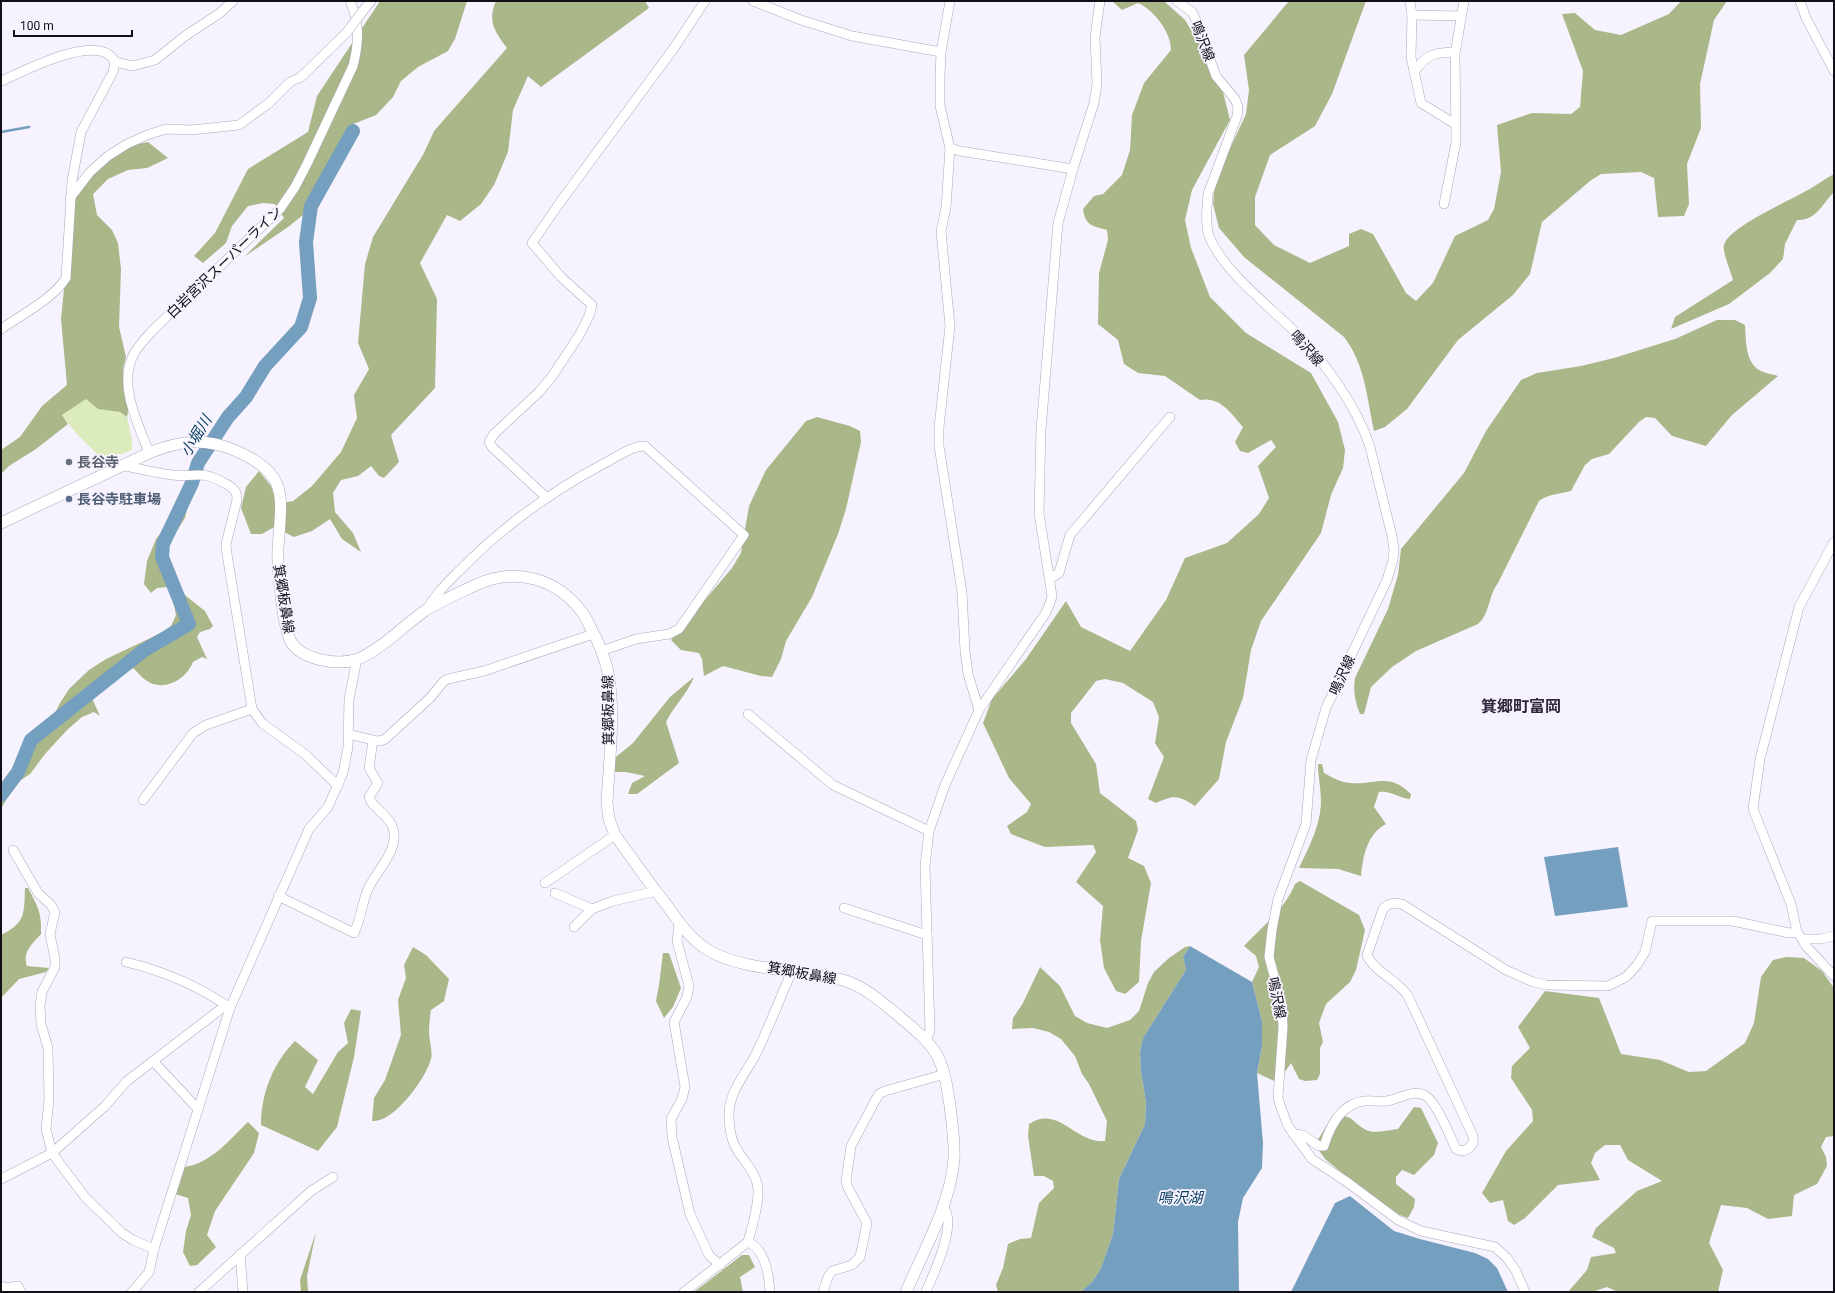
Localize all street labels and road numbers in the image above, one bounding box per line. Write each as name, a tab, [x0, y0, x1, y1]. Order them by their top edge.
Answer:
street label: 鳴沢線	[1188, 19, 1218, 63]
street label: 白岩宮沢スーパーライン	[163, 203, 285, 321]
street label: 鳴沢線	[1287, 327, 1327, 369]
street label: 箕郷板鼻線	[271, 563, 297, 635]
street label: 鳴沢線	[1326, 653, 1358, 697]
street label: 箕郷板鼻線	[599, 675, 617, 745]
street label: 箕郷板鼻線	[766, 959, 838, 987]
street label: 鳴沢線	[1265, 976, 1289, 1020]

